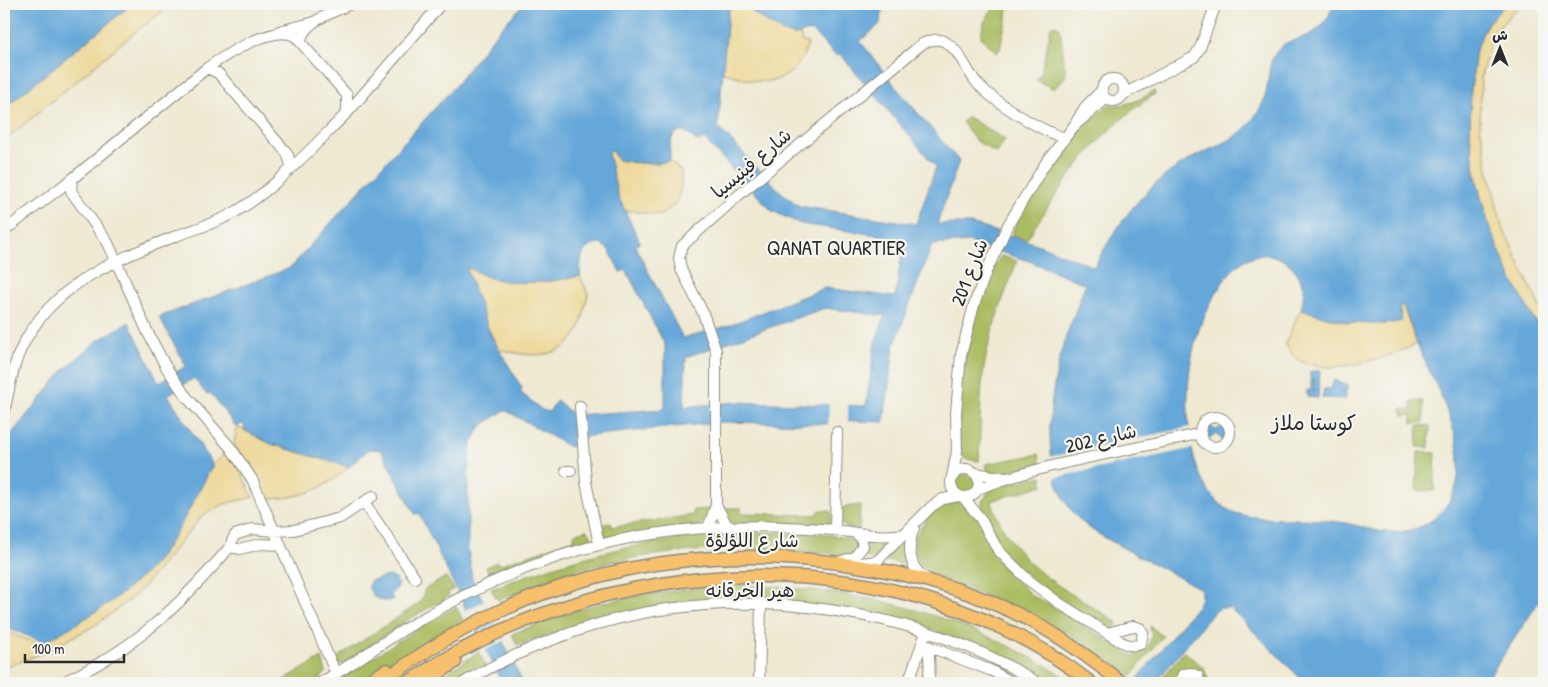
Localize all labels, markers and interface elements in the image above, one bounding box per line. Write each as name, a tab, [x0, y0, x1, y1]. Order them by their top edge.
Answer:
north arrow	[1476, 22, 1526, 72]
text: ش	[1492, 25, 1508, 44]
street label: شارع فينيسيا	[705, 122, 797, 205]
district label: QANAT QUARTIER	[767, 233, 905, 262]
street label: شارع 201	[944, 235, 995, 310]
district label: كوستا ملاز	[1270, 408, 1356, 437]
street label: شارع 202	[1063, 417, 1139, 460]
street label: شارع اللؤلؤة	[705, 527, 799, 554]
street label: هير الخرقانه	[706, 577, 794, 603]
scale bar	[25, 632, 124, 664]
text: 100 m	[32, 638, 65, 659]

